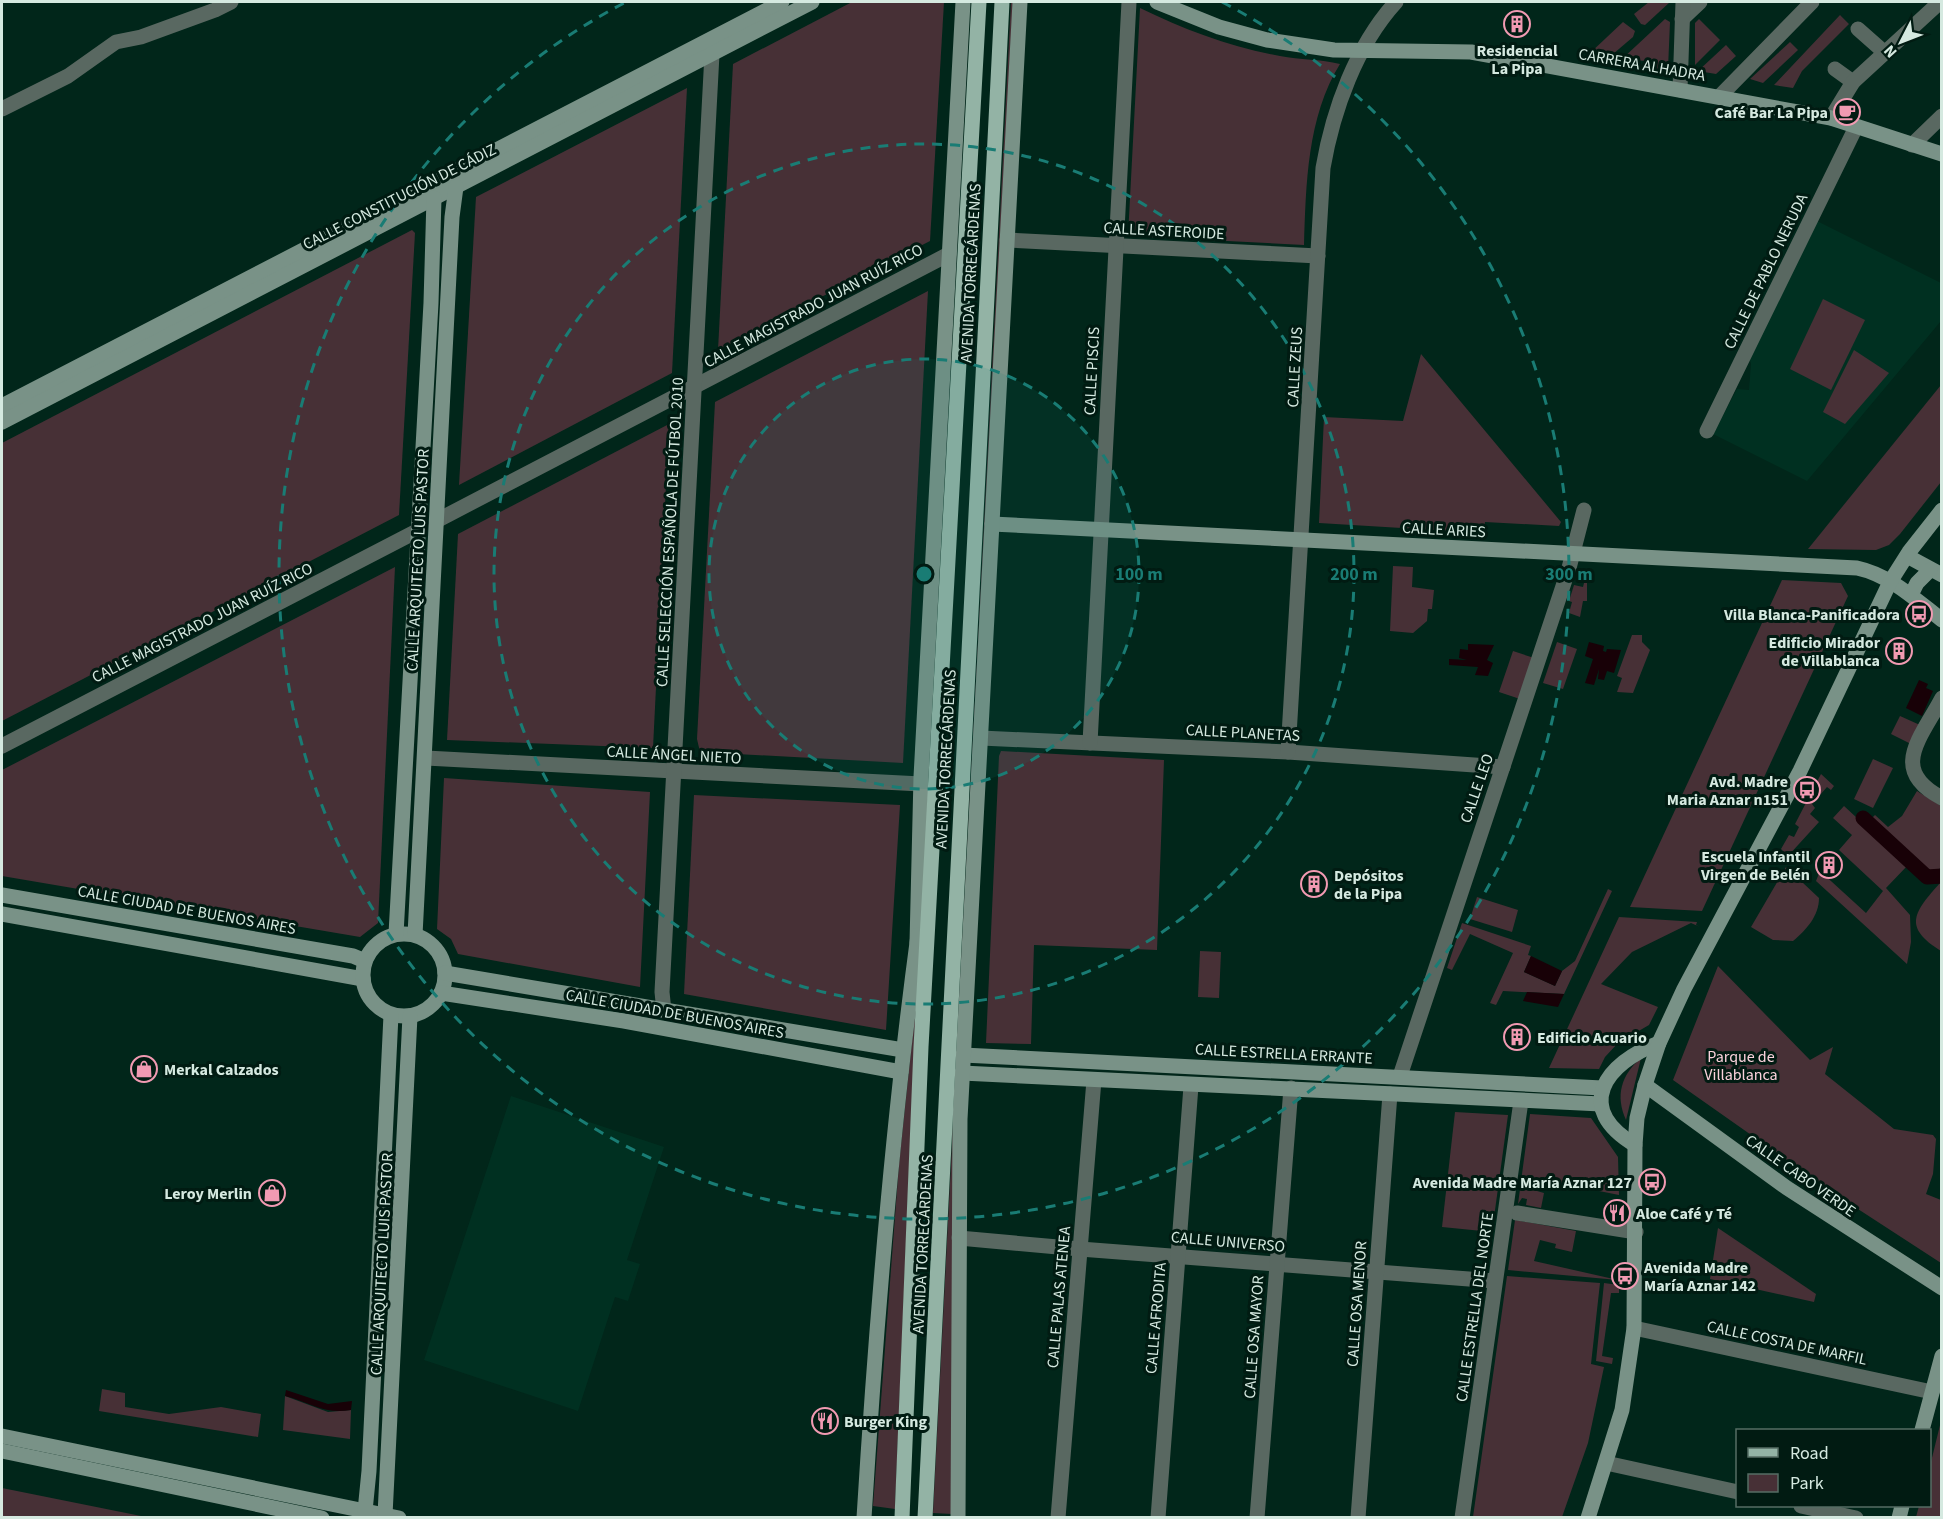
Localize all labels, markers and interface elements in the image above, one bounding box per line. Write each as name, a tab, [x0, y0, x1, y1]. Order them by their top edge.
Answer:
building icon: Residencial La Pipa	[1502, 9, 1532, 39]
north arrow	[1871, 12, 1931, 72]
place label: Residencial La Pipa	[1477, 40, 1558, 80]
text: N	[1879, 40, 1902, 63]
street label: CARRERA ALHADRA	[1577, 43, 1707, 87]
cafe icon: Café Bar La Pipa	[1832, 97, 1862, 127]
place label: Café Bar La Pipa	[1714, 102, 1828, 124]
street label: CALLE CONSTITUCIÓN DE CÁDIZ	[299, 138, 500, 255]
street label: AVENIDA TORRECÁRDENAS	[955, 183, 987, 363]
street label: CALLE DE PABLO NERUDA	[1719, 190, 1813, 353]
street label: CALLE ASTEROIDE	[1103, 217, 1225, 245]
street label: CALLE MAGISTRADO JUAN RUÍZ RICO	[700, 239, 927, 373]
street label: CALLE PISCIS	[1079, 326, 1105, 416]
street label: CALLE ZEUS	[1282, 326, 1308, 408]
street label: CALLE SELECCIÓN ESPAÑOLA DE FÚTBOL 2010	[651, 377, 689, 687]
street label: CALLE ARQUITECTO LUIS PASTOR	[401, 448, 435, 672]
street label: CALLE ARIES	[1401, 517, 1486, 543]
street label: CALLE MAGISTRADO JUAN RUÍZ RICO	[88, 557, 317, 688]
text: 100 m	[1115, 562, 1163, 587]
text: 200 m	[1330, 562, 1378, 587]
text: 300 m	[1545, 562, 1593, 587]
centre of rings	[914, 564, 934, 584]
bus stop icon: Villa Blanca-Panificadora	[1904, 599, 1934, 629]
place label: Villa Blanca-Panificadora	[1723, 604, 1900, 626]
place label: Edificio Mirador de Villablanca	[1769, 632, 1881, 672]
building icon: Edificio Mirador de Villablanca	[1884, 636, 1914, 666]
street label: AVENIDA TORRECÁRDENAS	[930, 669, 962, 849]
street label: CALLE PLANETAS	[1185, 719, 1301, 747]
street label: CALLE ÁNGEL NIETO	[606, 740, 742, 770]
street label: CALLE LEO	[1455, 751, 1499, 826]
place label: Avd. Madre Maria Aznar n151	[1667, 771, 1788, 811]
bus stop icon: Avd. Madre Maria Aznar n151	[1792, 775, 1822, 805]
place label: Escuela Infantil Virgen de Belén	[1700, 846, 1810, 886]
building icon: Escuela Infantil Virgen de Belén	[1814, 850, 1844, 880]
place label: Depósitos de la Pipa	[1334, 865, 1404, 905]
building icon: Depósitos de la Pipa	[1299, 869, 1329, 899]
street label: CALLE CIUDAD DE BUENOS AIRES	[76, 880, 298, 940]
street label: CALLE CIUDAD DE BUENOS AIRES	[564, 984, 786, 1044]
building icon: Edificio Acuario	[1502, 1022, 1532, 1052]
place label: Edificio Acuario	[1537, 1027, 1647, 1049]
street label: CALLE ESTRELLA ERRANTE	[1195, 1038, 1373, 1070]
park label: Parque de Villablanca	[1704, 1046, 1778, 1086]
shop icon: Merkal Calzados	[129, 1054, 159, 1084]
place label: Merkal Calzados	[164, 1059, 279, 1081]
street label: CALLE CABO VERDE	[1741, 1129, 1860, 1222]
street label: CALLE ARQUITECTO LUIS PASTOR	[365, 1152, 399, 1376]
street label: AVENIDA TORRECÁRDENAS	[907, 1154, 939, 1334]
bus stop icon: Avenida Madre María Aznar 127	[1637, 1167, 1667, 1197]
place label: Avenida Madre María Aznar 127	[1412, 1172, 1632, 1194]
shop icon: Leroy Merlin	[257, 1178, 287, 1208]
place label: Leroy Merlin	[164, 1183, 252, 1205]
restaurant icon: Aloe Café y Té	[1602, 1198, 1632, 1228]
place label: Aloe Café y Té	[1635, 1203, 1732, 1225]
street label: CALLE ESTRELLA DEL NORTE	[1451, 1211, 1499, 1403]
street label: CALLE PALAS ATENEA	[1042, 1225, 1076, 1369]
street label: CALLE UNIVERSO	[1170, 1226, 1286, 1258]
street label: CALLE OSA MENOR	[1342, 1240, 1372, 1368]
place label: Avenida Madre María Aznar 142	[1643, 1257, 1756, 1297]
street label: CALLE AFRODITA	[1140, 1261, 1172, 1375]
bus stop icon: Avenida Madre María Aznar 142	[1610, 1261, 1640, 1291]
street label: CALLE OSA MAYOR	[1239, 1275, 1269, 1399]
street label: CALLE COSTA DE MARFIL	[1705, 1315, 1869, 1371]
restaurant icon: Burger King	[810, 1406, 840, 1436]
place label: Burger King	[844, 1411, 927, 1433]
legend	[1736, 1429, 1931, 1507]
text: Road	[1790, 1441, 1829, 1466]
text: Park	[1790, 1471, 1824, 1496]

